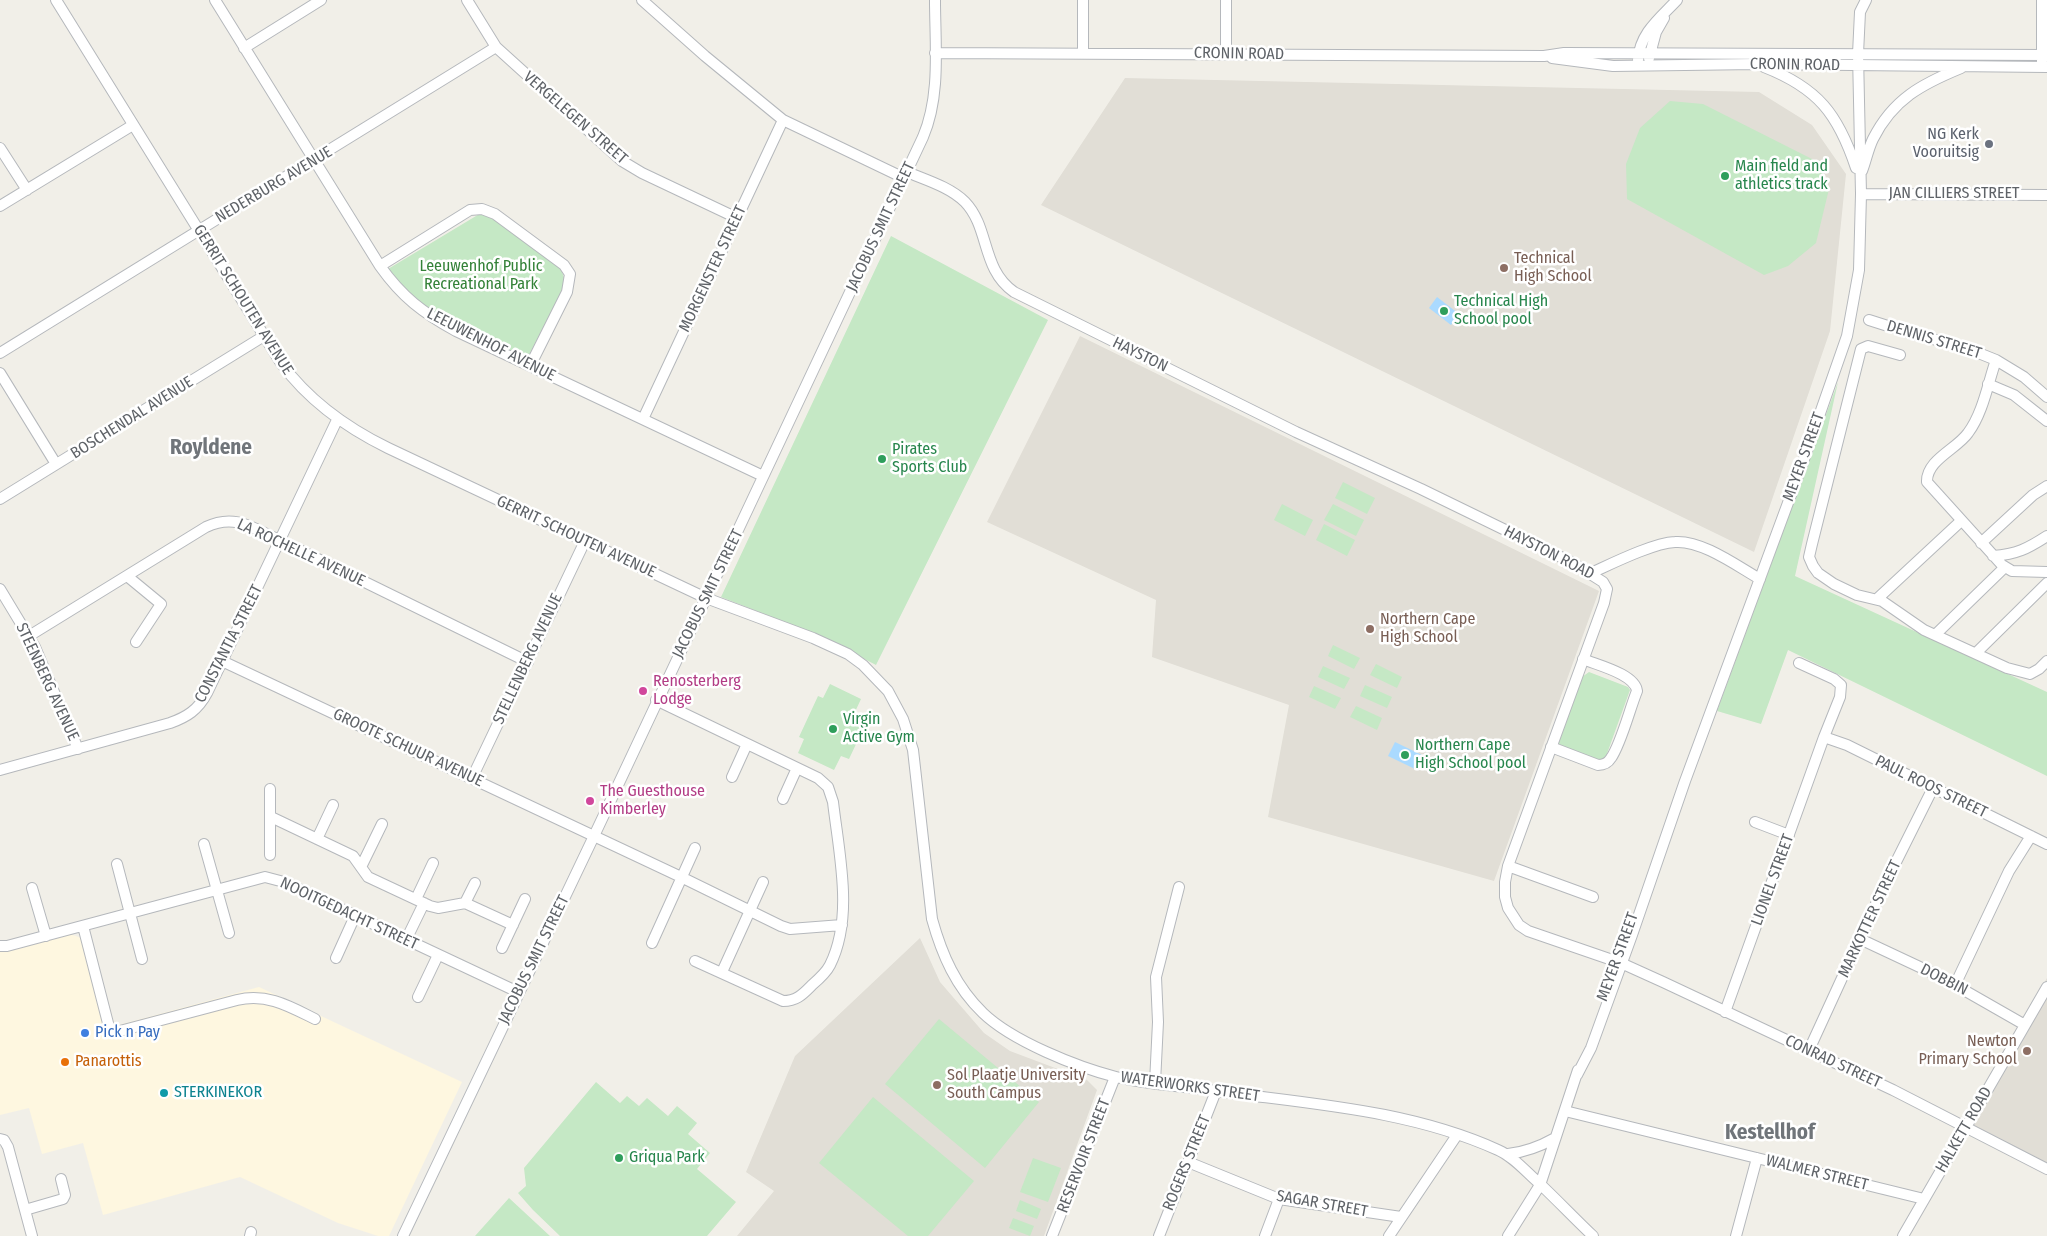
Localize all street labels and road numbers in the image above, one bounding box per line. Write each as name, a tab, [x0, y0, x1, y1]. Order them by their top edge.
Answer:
street label: CRONIN ROAD	[1194, 44, 1284, 64]
street label: CRONIN ROAD	[1750, 55, 1840, 75]
street label: VERGELEGEN STREET	[519, 68, 631, 168]
street label: NEDERBURG AVENUE	[212, 143, 336, 227]
street label: JACOBUS SMIT STREET	[843, 159, 919, 295]
street label: JAN CILLIERS STREET	[1889, 184, 2019, 204]
street label: MORGENSTER STREET	[675, 203, 751, 335]
street label: GERRIT SCHOUTEN AVENUE	[189, 221, 297, 379]
street label: LEEUWENHOF AVENUE	[424, 304, 558, 386]
street label: DENNIS STREET	[1884, 316, 1984, 364]
street label: HAYSTON	[1109, 333, 1171, 377]
street label: BOSCHENDAL AVENUE	[67, 373, 197, 463]
street label: MEYER STREET	[1779, 410, 1829, 504]
street label: GERRIT SCHOUTEN AVENUE	[493, 492, 659, 582]
street label: LA ROCHELLE AVENUE	[234, 515, 368, 591]
street label: HAYSTON ROAD	[1500, 522, 1598, 584]
street label: JACOBUS SMIT STREET	[668, 526, 748, 662]
street label: CONSTANTIA STREET	[191, 582, 267, 706]
street label: STELLENBERG AVENUE	[489, 591, 567, 727]
street label: STEENBERG AVENUE	[11, 620, 83, 744]
street label: GROOTE SCHUUR AVENUE	[330, 705, 486, 791]
street label: PAUL ROOS STREET	[1872, 752, 1990, 822]
street label: LIONEL STREET	[1748, 832, 1798, 928]
street label: MARKOTTER STREET	[1834, 857, 1906, 981]
street label: NOOITGEDACHT STREET	[277, 874, 421, 954]
street label: JACOBUS SMIT STREET	[494, 892, 574, 1028]
street label: MEYER STREET	[1593, 910, 1643, 1004]
street label: DOBBIN	[1917, 960, 1971, 1000]
street label: CONRAD STREET	[1782, 1031, 1884, 1093]
street label: WATERWORKS STREET	[1119, 1068, 1261, 1106]
street label: HALKETT ROAD	[1932, 1084, 1996, 1176]
street label: RESERVOIR STREET	[1053, 1096, 1115, 1216]
street label: ROGERS STREET	[1159, 1112, 1215, 1214]
street label: WALMER STREET	[1764, 1151, 1870, 1195]
street label: SAGAR STREET	[1275, 1187, 1369, 1221]

